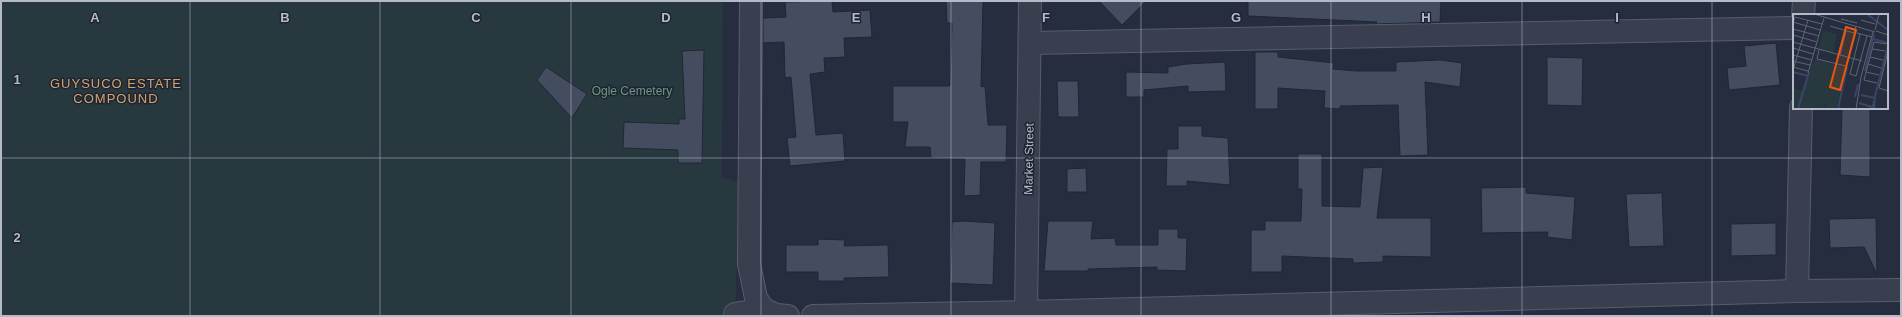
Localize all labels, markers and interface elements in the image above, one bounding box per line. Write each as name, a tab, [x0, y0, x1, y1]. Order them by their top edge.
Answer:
text: A	[90, 10, 100, 25]
text: B	[280, 10, 290, 25]
text: C	[471, 10, 481, 25]
text: D	[661, 10, 671, 25]
text: E	[852, 10, 861, 25]
text: F	[1042, 10, 1050, 25]
text: G	[1231, 10, 1241, 25]
text: H	[1421, 10, 1431, 25]
text: I	[1615, 10, 1619, 25]
inset map	[1793, 14, 1888, 109]
text: 1	[13, 72, 21, 87]
district label: GUYSUCO ESTATE COMPOUND	[50, 76, 182, 106]
park label: Ogle Cemetery	[592, 84, 672, 98]
street label: Market Street	[1021, 122, 1037, 195]
text: 2	[13, 230, 21, 245]

